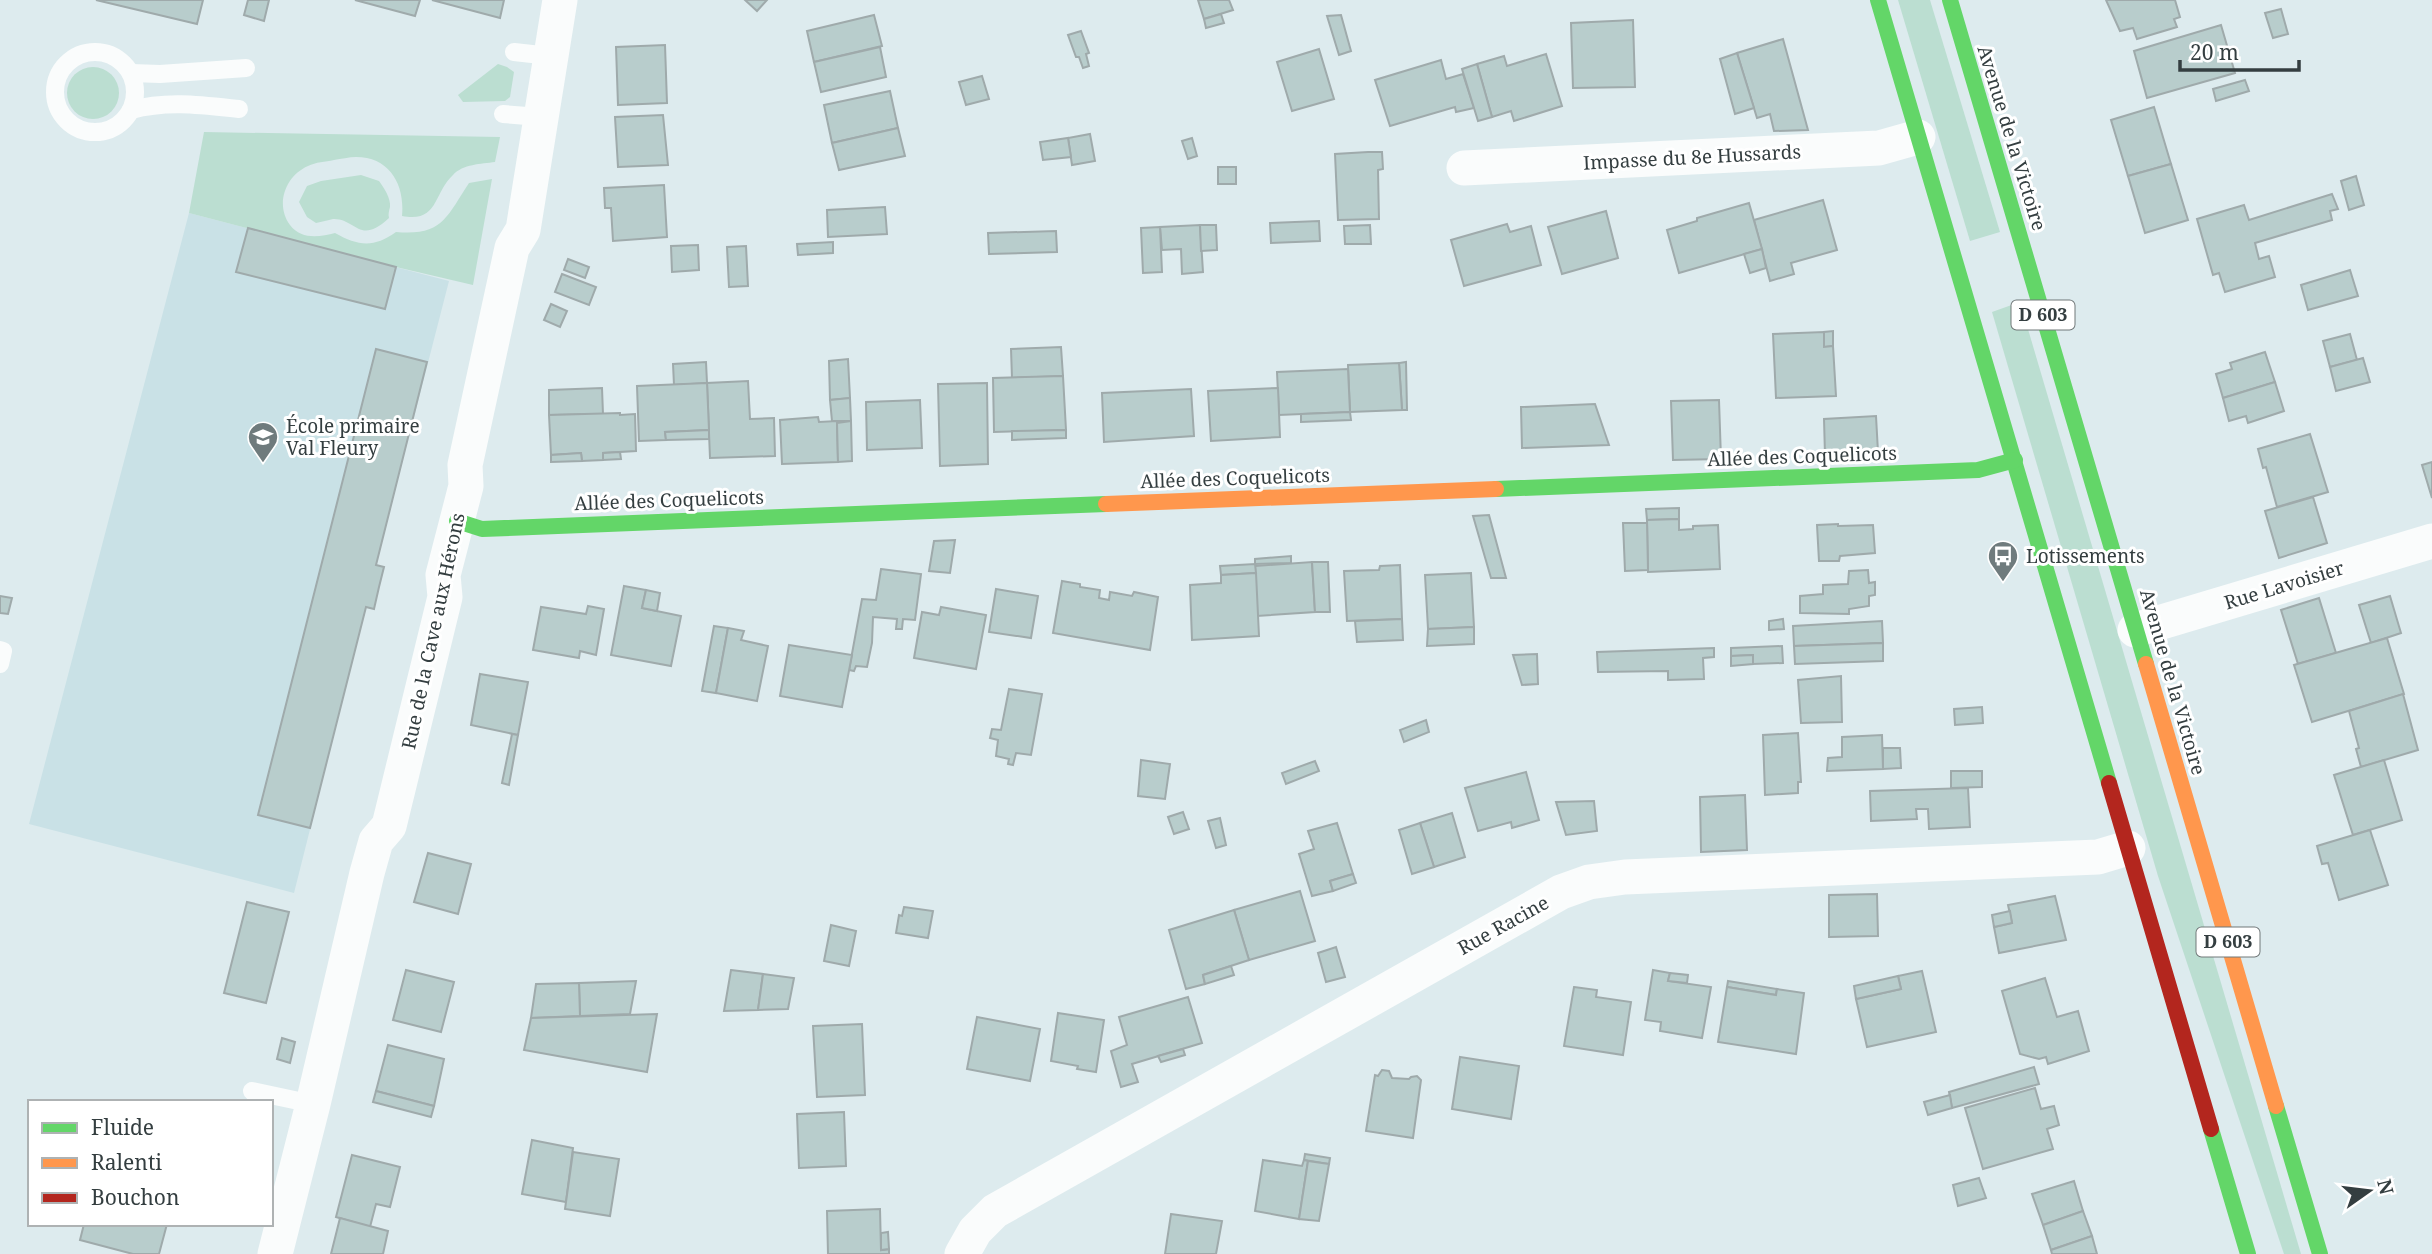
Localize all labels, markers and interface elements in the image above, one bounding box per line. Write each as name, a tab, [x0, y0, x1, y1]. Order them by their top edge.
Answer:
scale bar	[2180, 28, 2299, 72]
text: 20 m	[2190, 38, 2239, 66]
street label: Avenue de la Victoire	[1971, 42, 2053, 234]
street label: Impasse du 8e Hussards	[1582, 138, 1802, 176]
road number: D 603	[2011, 300, 2074, 330]
place label: École primaire Val Fleury	[286, 413, 420, 461]
school or university icon: École primaire Val Fleury	[246, 420, 280, 464]
street label: Allée des Coquelicots	[1707, 440, 1897, 472]
street label: Allée des Coquelicots	[1140, 462, 1330, 494]
street label: Allée des Coquelicots	[574, 484, 764, 516]
street label: Rue de la Cave aux Hérons	[395, 510, 471, 752]
bus stop icon: Lotissements	[1986, 539, 2020, 583]
place label: Lotissements	[2026, 543, 2145, 569]
street label: Rue Lavoisier	[2221, 554, 2347, 616]
street label: Avenue de la Victoire	[2134, 586, 2212, 778]
street label: Rue Racine	[1453, 889, 1553, 961]
road number: D 603	[2196, 928, 2260, 957]
legend	[28, 1100, 273, 1226]
text: Fluide	[91, 1113, 154, 1141]
text: Ralenti	[91, 1148, 162, 1176]
north arrow	[2334, 1156, 2404, 1226]
text: N	[2371, 1176, 2400, 1197]
text: Bouchon	[91, 1183, 180, 1211]

